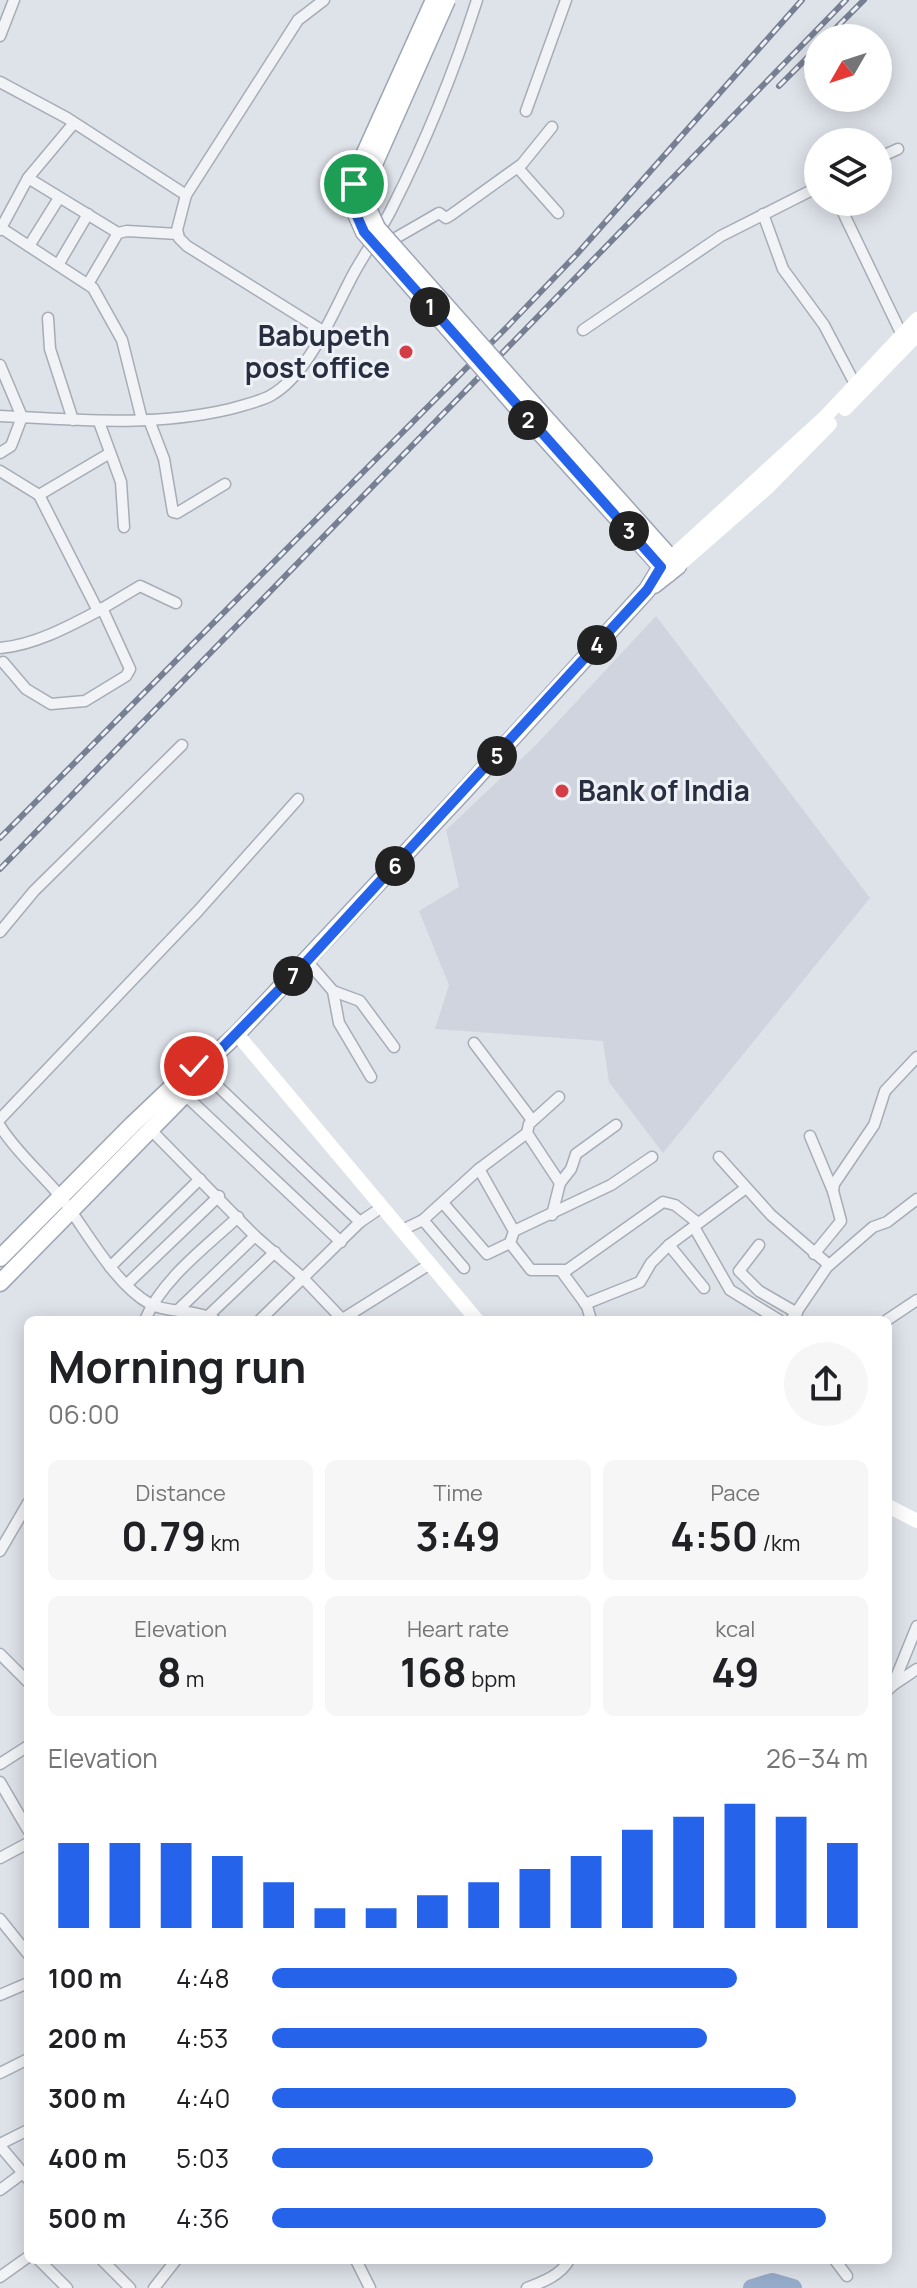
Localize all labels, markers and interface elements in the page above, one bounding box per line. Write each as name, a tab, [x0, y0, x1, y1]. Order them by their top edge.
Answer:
north arrow	[804, 24, 892, 112]
map controls	[804, 24, 892, 216]
button: layers	[804, 128, 892, 216]
pin	[320, 150, 388, 218]
icon: arrive	[332, 162, 376, 206]
pin: 1	[410, 287, 450, 327]
text: 1	[425, 292, 435, 322]
place label: Babupeth post office	[245, 316, 390, 386]
marker: Babupeth post office	[397, 343, 415, 361]
pin: 2	[508, 400, 548, 440]
text: 2	[521, 405, 535, 435]
pin: 3	[609, 511, 649, 551]
text: 3	[623, 516, 635, 546]
pin: 4	[577, 625, 617, 665]
text: 4	[590, 630, 604, 660]
pin: 5	[477, 736, 517, 776]
text: 5	[491, 741, 503, 771]
place label: Bank of India	[578, 771, 750, 809]
marker: Bank of India	[553, 782, 571, 800]
pin: 6	[375, 846, 415, 886]
text: 6	[388, 851, 402, 881]
pin: 7	[273, 956, 313, 996]
text: 7	[287, 961, 299, 991]
pin	[160, 1032, 228, 1100]
icon: check	[172, 1044, 216, 1088]
text: Morning run	[48, 1336, 306, 1396]
button: share	[784, 1342, 868, 1426]
text: 06:00	[48, 1396, 120, 1432]
text: Distance	[136, 1478, 226, 1508]
text: Time	[433, 1478, 483, 1508]
text: Pace	[710, 1478, 760, 1508]
text: 0.79	[121, 1508, 206, 1563]
text: 3:49	[415, 1508, 501, 1563]
text: 4:50	[670, 1508, 758, 1563]
text: km	[206, 1528, 240, 1558]
text: /km	[758, 1528, 800, 1558]
text: Elevation	[134, 1614, 227, 1644]
text: Heart rate	[407, 1614, 509, 1644]
text: kcal	[715, 1614, 755, 1644]
text: 8	[157, 1644, 181, 1699]
text: 168	[400, 1644, 467, 1699]
text: 49	[711, 1644, 759, 1699]
text: m	[181, 1664, 204, 1694]
text: bpm	[467, 1664, 516, 1694]
text: Elevation	[48, 1740, 158, 1776]
text: 26–34 m	[766, 1740, 868, 1776]
text: 100 m	[48, 1960, 122, 1996]
text: 4:48	[176, 1960, 230, 1996]
text: 200 m	[48, 2020, 126, 2056]
text: 4:53	[176, 2020, 229, 2056]
text: 300 m	[48, 2080, 126, 2116]
text: 4:40	[176, 2080, 230, 2116]
text: 400 m	[48, 2140, 127, 2176]
text: 5:03	[176, 2140, 229, 2176]
text: 500 m	[48, 2200, 126, 2236]
text: 4:36	[176, 2200, 230, 2236]

